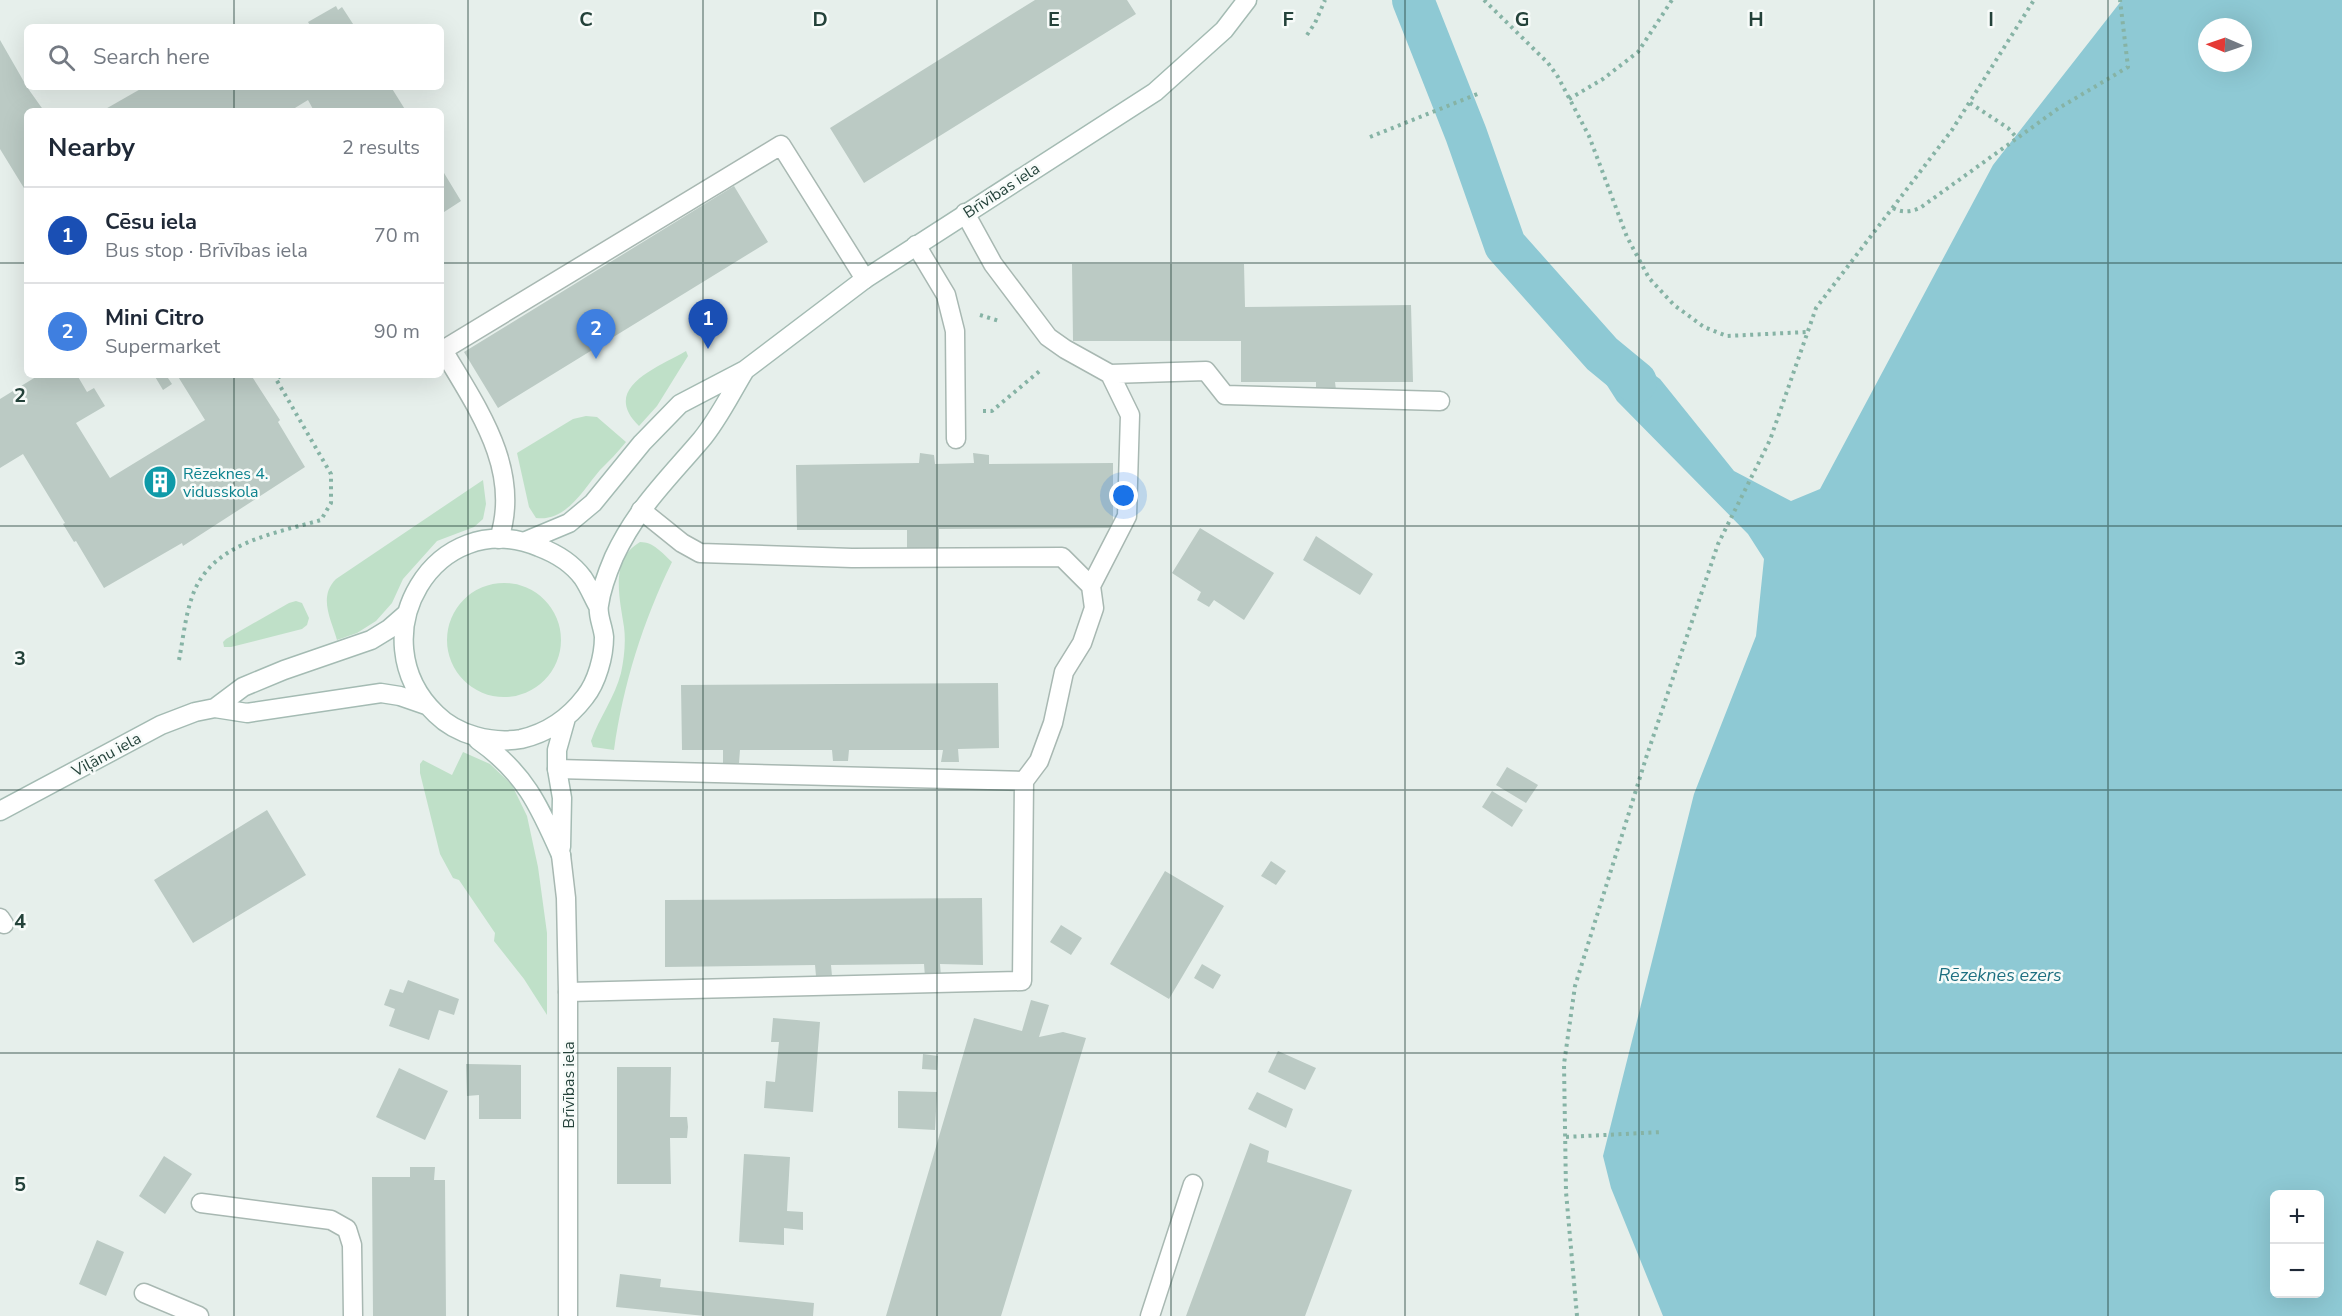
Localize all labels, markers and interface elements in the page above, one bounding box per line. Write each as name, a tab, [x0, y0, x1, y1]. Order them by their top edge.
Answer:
text: C	[579, 6, 593, 33]
text: D	[812, 6, 828, 33]
text: E	[1048, 6, 1060, 33]
text: F	[1282, 6, 1294, 33]
text: G	[1515, 6, 1529, 33]
text: H	[1748, 6, 1764, 33]
text: I	[1988, 6, 1994, 33]
north arrow	[2198, 18, 2252, 72]
search box	[24, 24, 444, 90]
icon: search	[45, 41, 78, 74]
text: Search here	[93, 42, 210, 72]
text: Nearby	[48, 130, 135, 165]
text: 2 results	[342, 134, 420, 161]
street label: Brīvības iela	[959, 158, 1044, 224]
text: Cēsu iela	[105, 207, 197, 237]
text: 1	[62, 222, 74, 249]
text: 70 m	[374, 222, 420, 249]
text: Bus stop · Brīvības iela	[105, 237, 308, 264]
pin: 1	[688, 300, 728, 349]
text: Mini Citro	[105, 303, 204, 333]
pin: 2	[576, 310, 616, 359]
text: 2	[62, 318, 74, 345]
text: 90 m	[374, 318, 420, 345]
text: Supermarket	[105, 333, 220, 360]
text: 2	[14, 382, 26, 409]
place label: Rēzeknes 4. vidusskola	[183, 463, 268, 503]
building icon: Rēzeknes 4. vidusskola	[142, 464, 178, 500]
your location	[1109, 481, 1138, 510]
text: 3	[14, 645, 26, 672]
street label: Viļānu iela	[67, 727, 145, 783]
text: 4	[14, 908, 26, 935]
water label: Rēzeknes ezers	[1938, 963, 2062, 987]
street label: Brīvības iela	[558, 1041, 580, 1129]
text: 5	[14, 1171, 26, 1198]
map controls	[2270, 1190, 2324, 1298]
button: +	[2270, 1190, 2324, 1244]
button: −	[2270, 1244, 2324, 1298]

